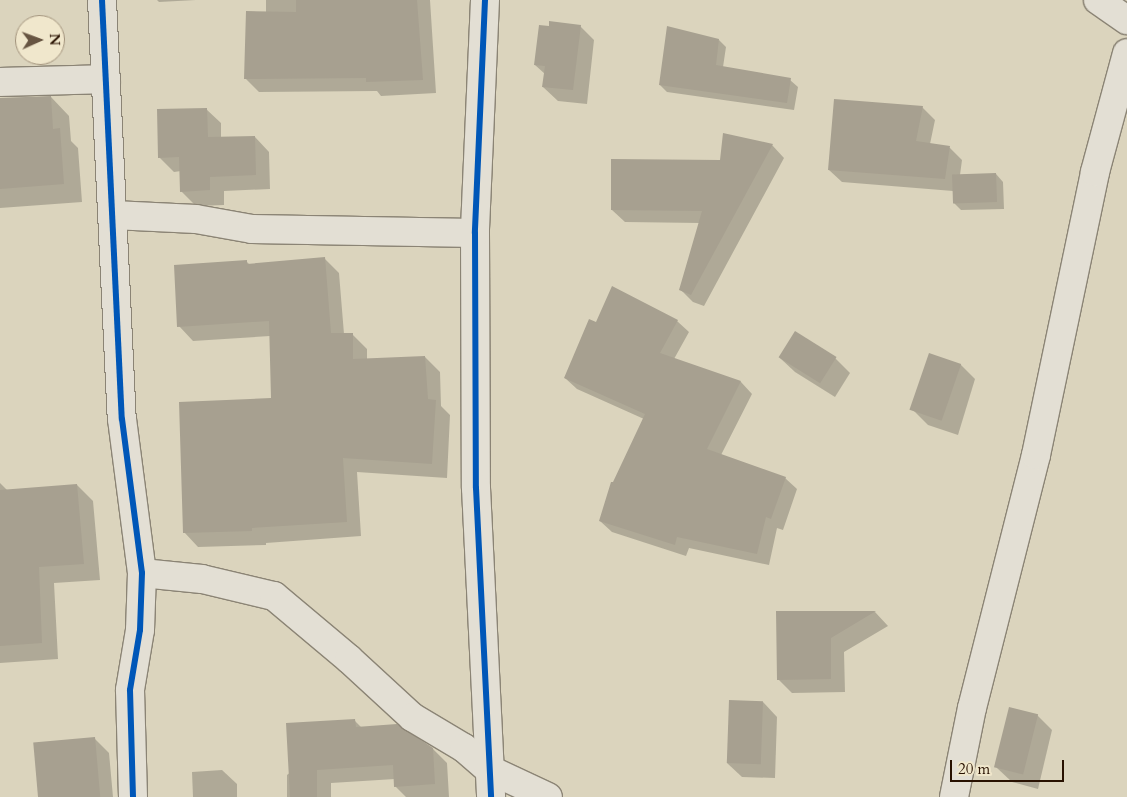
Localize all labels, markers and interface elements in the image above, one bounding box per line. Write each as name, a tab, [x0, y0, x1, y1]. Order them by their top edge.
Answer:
north arrow	[15, 15, 65, 65]
text: N	[45, 33, 64, 46]
scale bar	[952, 750, 1066, 782]
text: 20 m	[958, 759, 990, 779]

